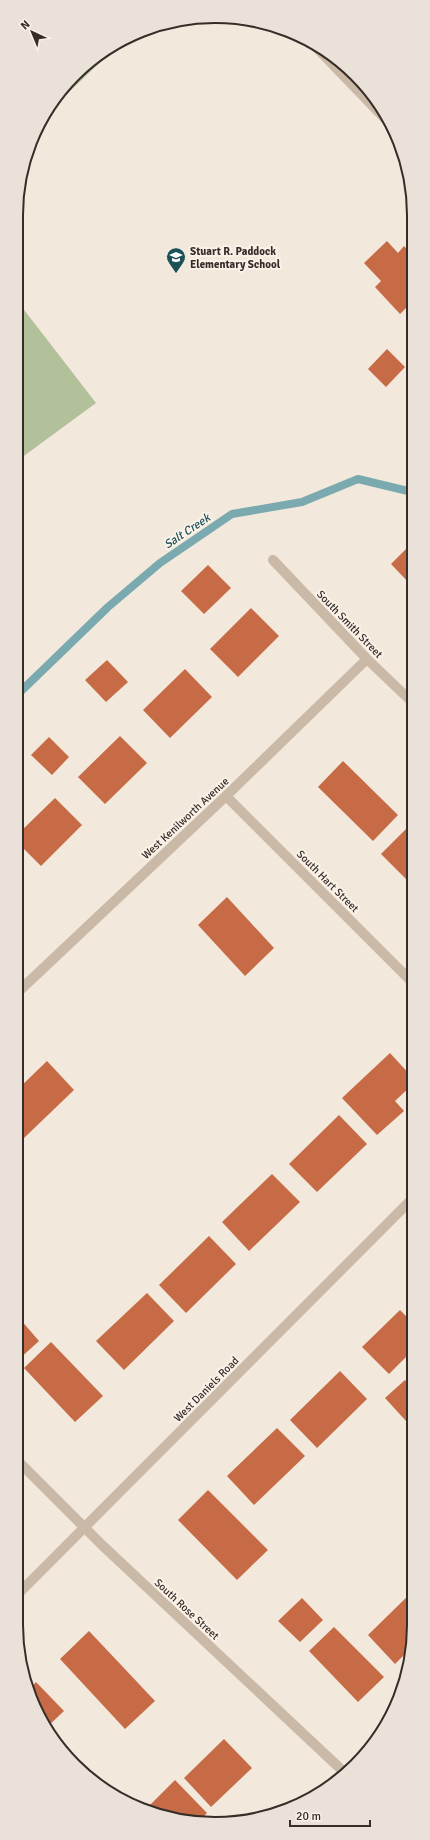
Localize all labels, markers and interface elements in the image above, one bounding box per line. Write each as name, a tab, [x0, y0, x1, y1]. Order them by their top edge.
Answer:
north arrow	[12, 12, 52, 52]
text: N	[18, 18, 33, 33]
place label: Stuart R. Paddock Elementary School	[190, 245, 281, 271]
school or university icon: Stuart R. Paddock Elementary School	[165, 246, 187, 274]
water label: Salt Creek	[161, 510, 214, 552]
street label: South Smith Street	[314, 588, 385, 661]
street label: West Kenilworth Avenue	[139, 775, 231, 862]
street label: South Hart Street	[294, 848, 361, 915]
street label: West Daniels Road	[171, 1354, 242, 1425]
street label: South Rose Street	[152, 1576, 222, 1643]
scale bar	[290, 1802, 370, 1828]
text: 20 m	[296, 1809, 321, 1824]

